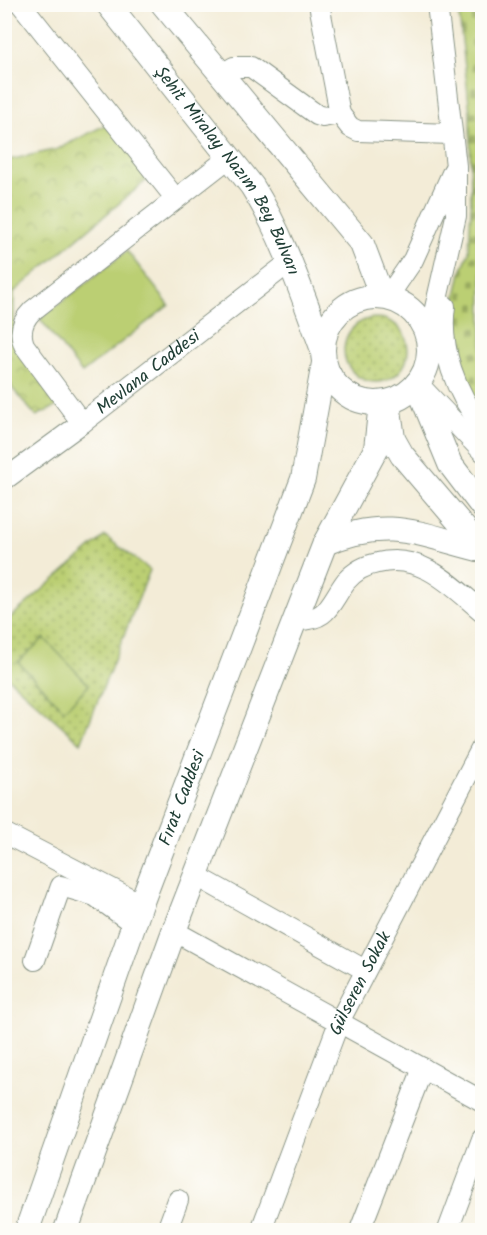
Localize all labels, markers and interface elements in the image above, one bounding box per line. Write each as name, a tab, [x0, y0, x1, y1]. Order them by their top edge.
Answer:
street label: Şehit Miralay Nazım Bey Bulvarı	[146, 60, 307, 280]
street label: Mevlana Caddesi	[90, 323, 208, 423]
street label: Fırat Caddesi	[152, 746, 214, 850]
street label: Gülseren Sokak	[322, 926, 400, 1040]

